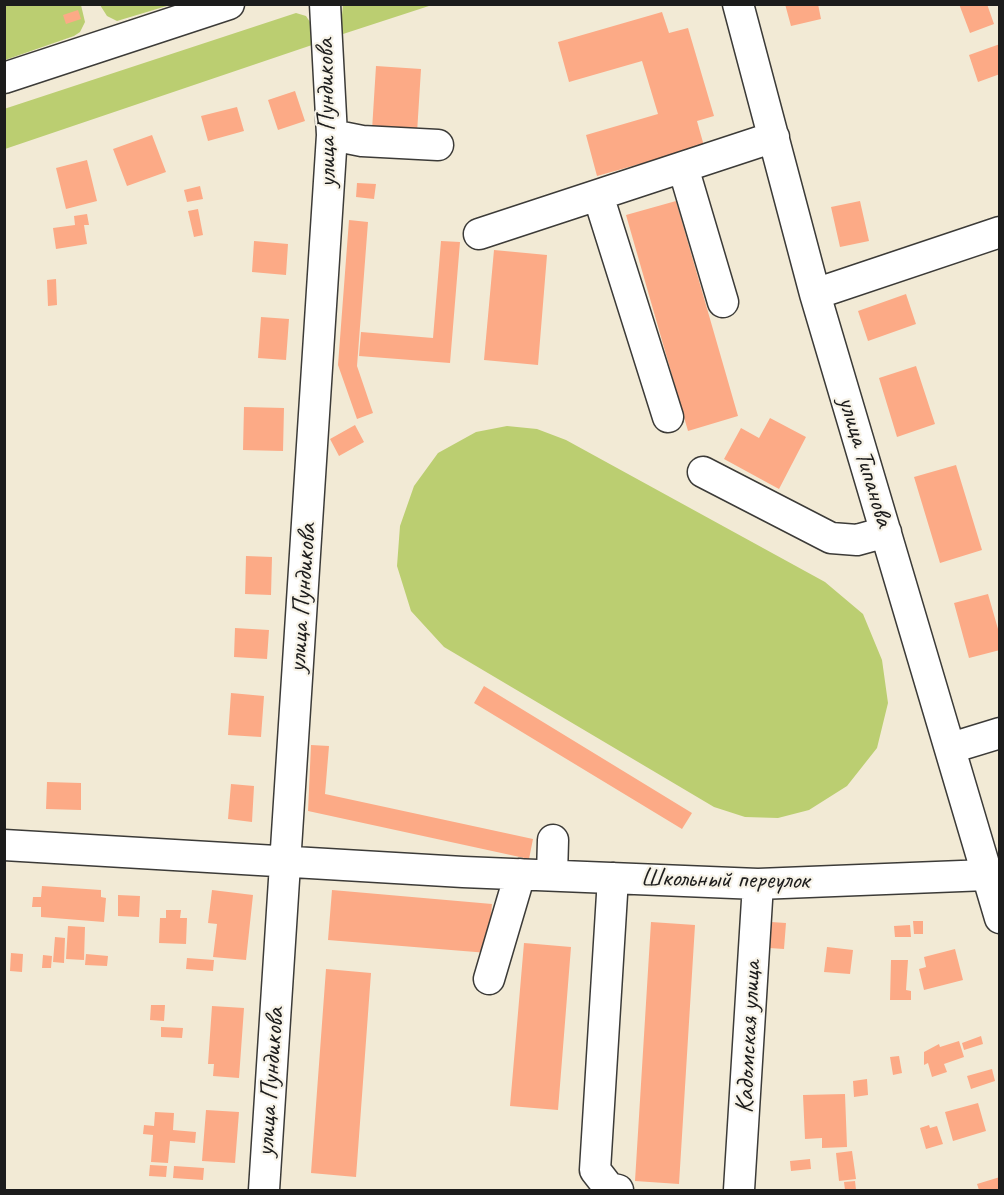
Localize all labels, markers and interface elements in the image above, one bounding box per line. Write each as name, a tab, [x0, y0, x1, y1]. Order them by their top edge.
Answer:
street label: улица Пундикова	[310, 38, 344, 188]
street label: улица Типанова	[830, 393, 900, 531]
street label: улица Пундикова	[282, 522, 324, 674]
street label: Школьный переулок	[640, 863, 810, 897]
street label: Кадомская улица	[729, 960, 769, 1114]
street label: улица Пундикова	[250, 1006, 292, 1158]

